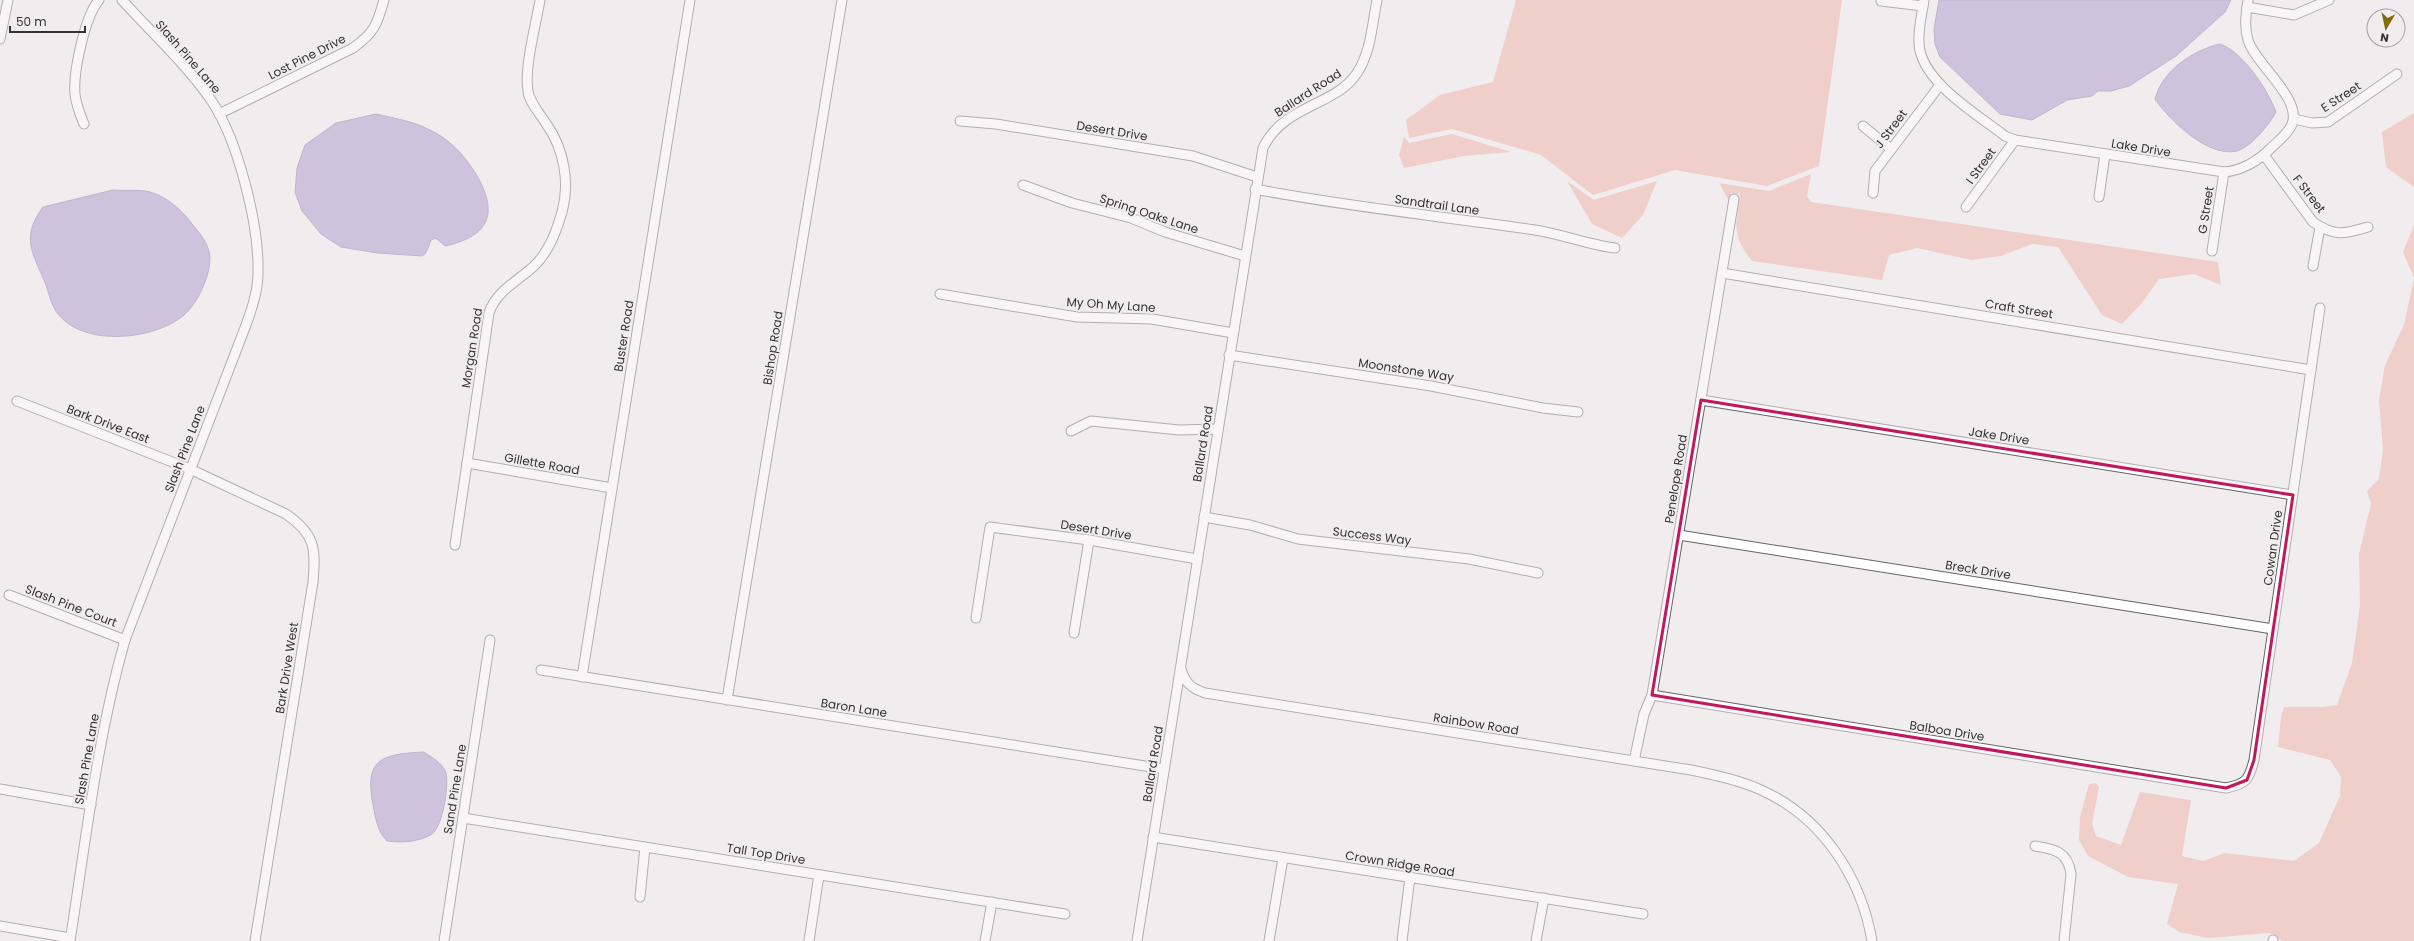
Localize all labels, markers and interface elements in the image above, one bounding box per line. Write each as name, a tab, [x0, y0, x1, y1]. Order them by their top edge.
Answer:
scale bar	[10, 8, 85, 34]
north arrow	[2366, 8, 2406, 48]
text: 50 m	[16, 13, 47, 30]
street label: Slash Pine Lane	[152, 16, 225, 97]
text: N	[2379, 29, 2390, 46]
street label: Lost Pine Drive	[265, 30, 349, 83]
street label: Ballard Road	[1271, 65, 1344, 121]
street label: E Street	[2317, 77, 2364, 116]
street label: J Street	[1870, 106, 1911, 152]
street label: Desert Drive	[1075, 116, 1149, 145]
street label: Lake Drive	[2110, 134, 2172, 161]
street label: I Street	[1962, 144, 2000, 187]
street label: F Street	[2289, 171, 2330, 216]
street label: G Street	[2193, 185, 2218, 235]
street label: Spring Oaks Lane	[1097, 189, 1201, 238]
street label: Sandtrail Lane	[1394, 190, 1481, 219]
street label: My Oh My Lane	[1066, 293, 1156, 316]
street label: Craft Street	[1984, 295, 2054, 322]
street label: Buster Road	[609, 299, 638, 373]
street label: Morgan Road	[457, 307, 486, 389]
street label: Bishop Road	[758, 310, 787, 386]
street label: Moonstone Way	[1357, 354, 1455, 385]
street label: Bark Drive East	[64, 400, 152, 447]
street label: Slash Pine Lane	[160, 403, 209, 495]
street label: Ballard Road	[1188, 405, 1217, 483]
street label: Jake Drive	[1967, 422, 2031, 449]
street label: Penelope Road	[1660, 433, 1691, 525]
street label: Gillette Road	[503, 449, 581, 478]
street label: Cowan Drive	[2259, 509, 2286, 587]
street label: Desert Drive	[1059, 515, 1133, 544]
street label: Success Way	[1332, 522, 1413, 549]
street label: Breck Drive	[1944, 556, 2012, 583]
street label: Slash Pine Court	[23, 580, 119, 631]
street label: Bark Drive West	[271, 621, 302, 715]
street label: Baron Lane	[820, 694, 888, 721]
street label: Rainbow Road	[1432, 708, 1520, 739]
street label: Slash Pine Lane	[70, 712, 103, 806]
street label: Balboa Drive	[1908, 716, 1986, 745]
street label: Ballard Road	[1138, 725, 1167, 803]
street label: Sand Pine Lane	[439, 743, 470, 835]
street label: Tall Top Drive	[726, 839, 807, 868]
street label: Crown Ridge Road	[1344, 846, 1456, 881]

